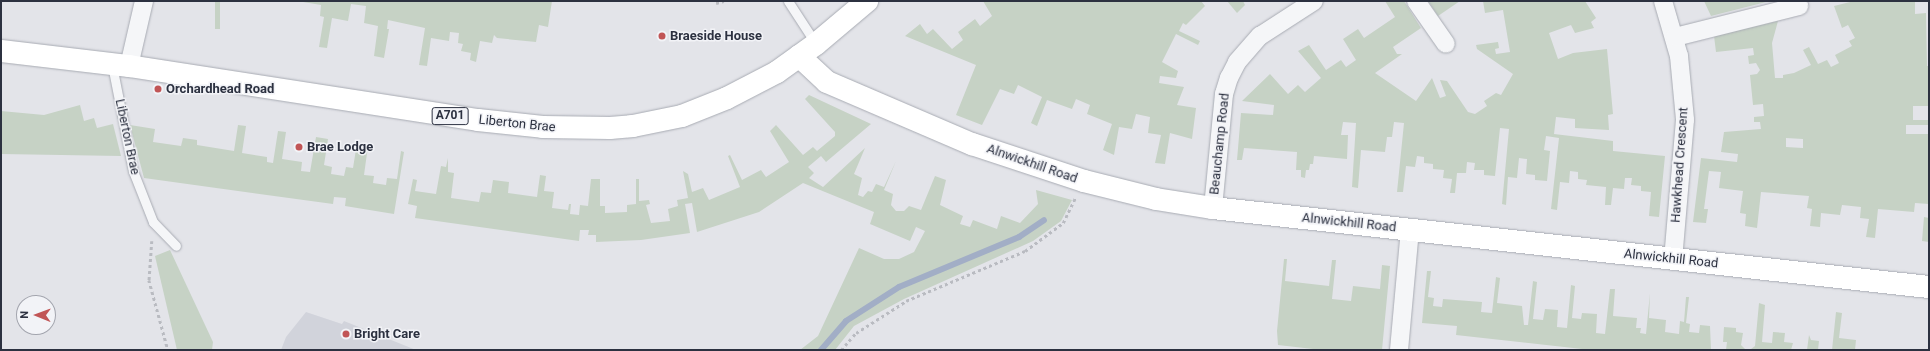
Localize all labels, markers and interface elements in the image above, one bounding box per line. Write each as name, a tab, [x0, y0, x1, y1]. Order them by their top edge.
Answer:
place label: Braeside House	[670, 28, 762, 44]
marker: Braeside House	[657, 31, 667, 41]
place label: Orchardhead Road	[166, 81, 274, 97]
marker: Orchardhead Road	[153, 84, 163, 94]
street label: Beauchamp Road	[1207, 92, 1233, 196]
street label: Liberton Brae	[111, 98, 143, 176]
road number: A701	[431, 106, 469, 126]
street label: Hawkhead Crescent	[1668, 107, 1692, 223]
street label: Liberton Brae	[478, 112, 556, 136]
place label: Brae Lodge	[307, 139, 373, 155]
street label: Alnwickhill Road	[985, 141, 1079, 187]
marker: Brae Lodge	[294, 142, 304, 152]
street label: Alnwickhill Road	[1301, 210, 1397, 236]
street label: Alnwickhill Road	[1623, 246, 1719, 272]
north arrow	[16, 295, 56, 335]
text: N	[18, 311, 31, 319]
place label: Bright Care	[354, 326, 420, 342]
marker: Bright Care	[341, 329, 351, 339]

